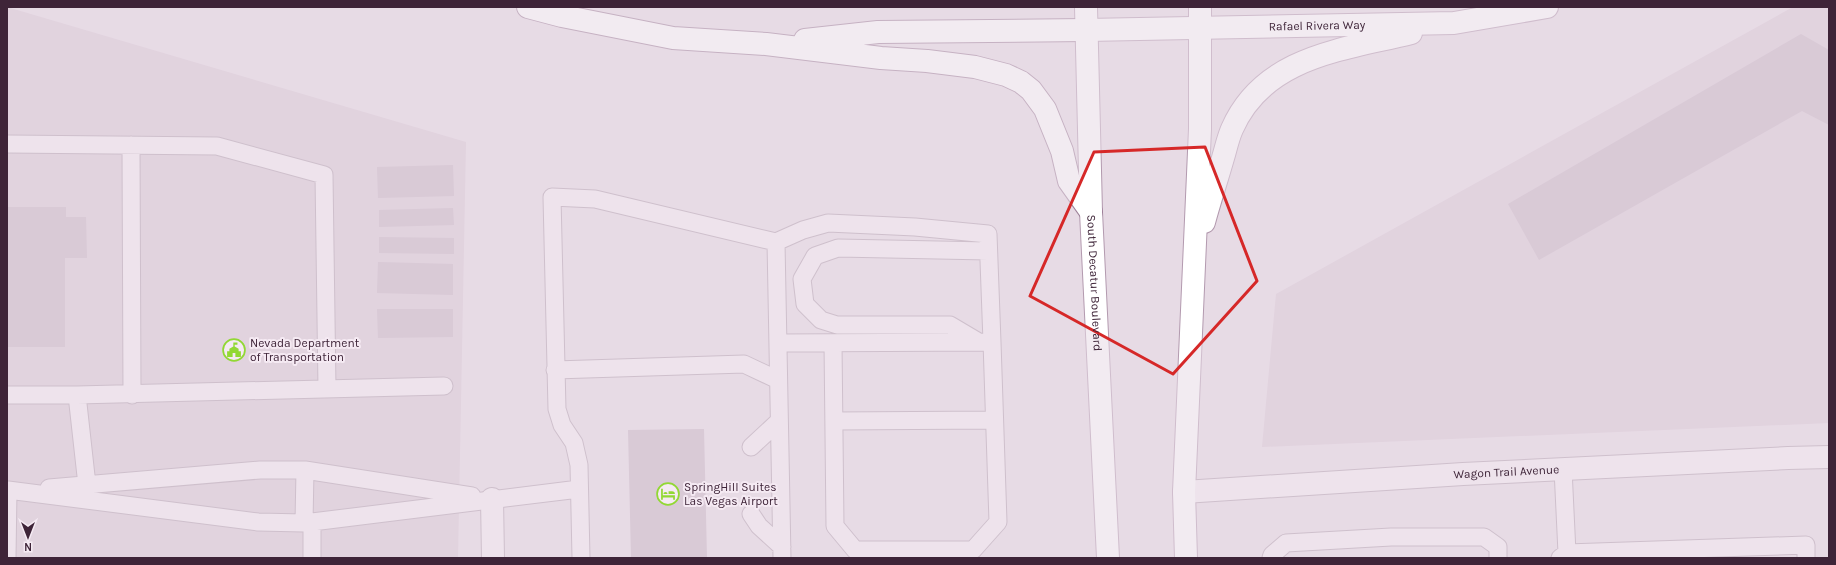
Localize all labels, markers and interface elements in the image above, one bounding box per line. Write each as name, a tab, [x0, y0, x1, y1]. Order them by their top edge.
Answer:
street label: Rafael Rivera Way	[1269, 18, 1366, 34]
street label: South Decatur Boulevard	[1084, 214, 1105, 351]
place label: Nevada Department of Transportation	[250, 336, 360, 364]
public building icon: Nevada Department of Transportation	[221, 337, 247, 363]
street label: Wagon Trail Avenue	[1453, 462, 1560, 482]
place label: SpringHill Suites Las Vegas Airport	[684, 480, 778, 508]
hotel icon: SpringHill Suites Las Vegas Airport	[655, 481, 681, 507]
north arrow	[8, 517, 48, 557]
text: N	[24, 540, 32, 553]

